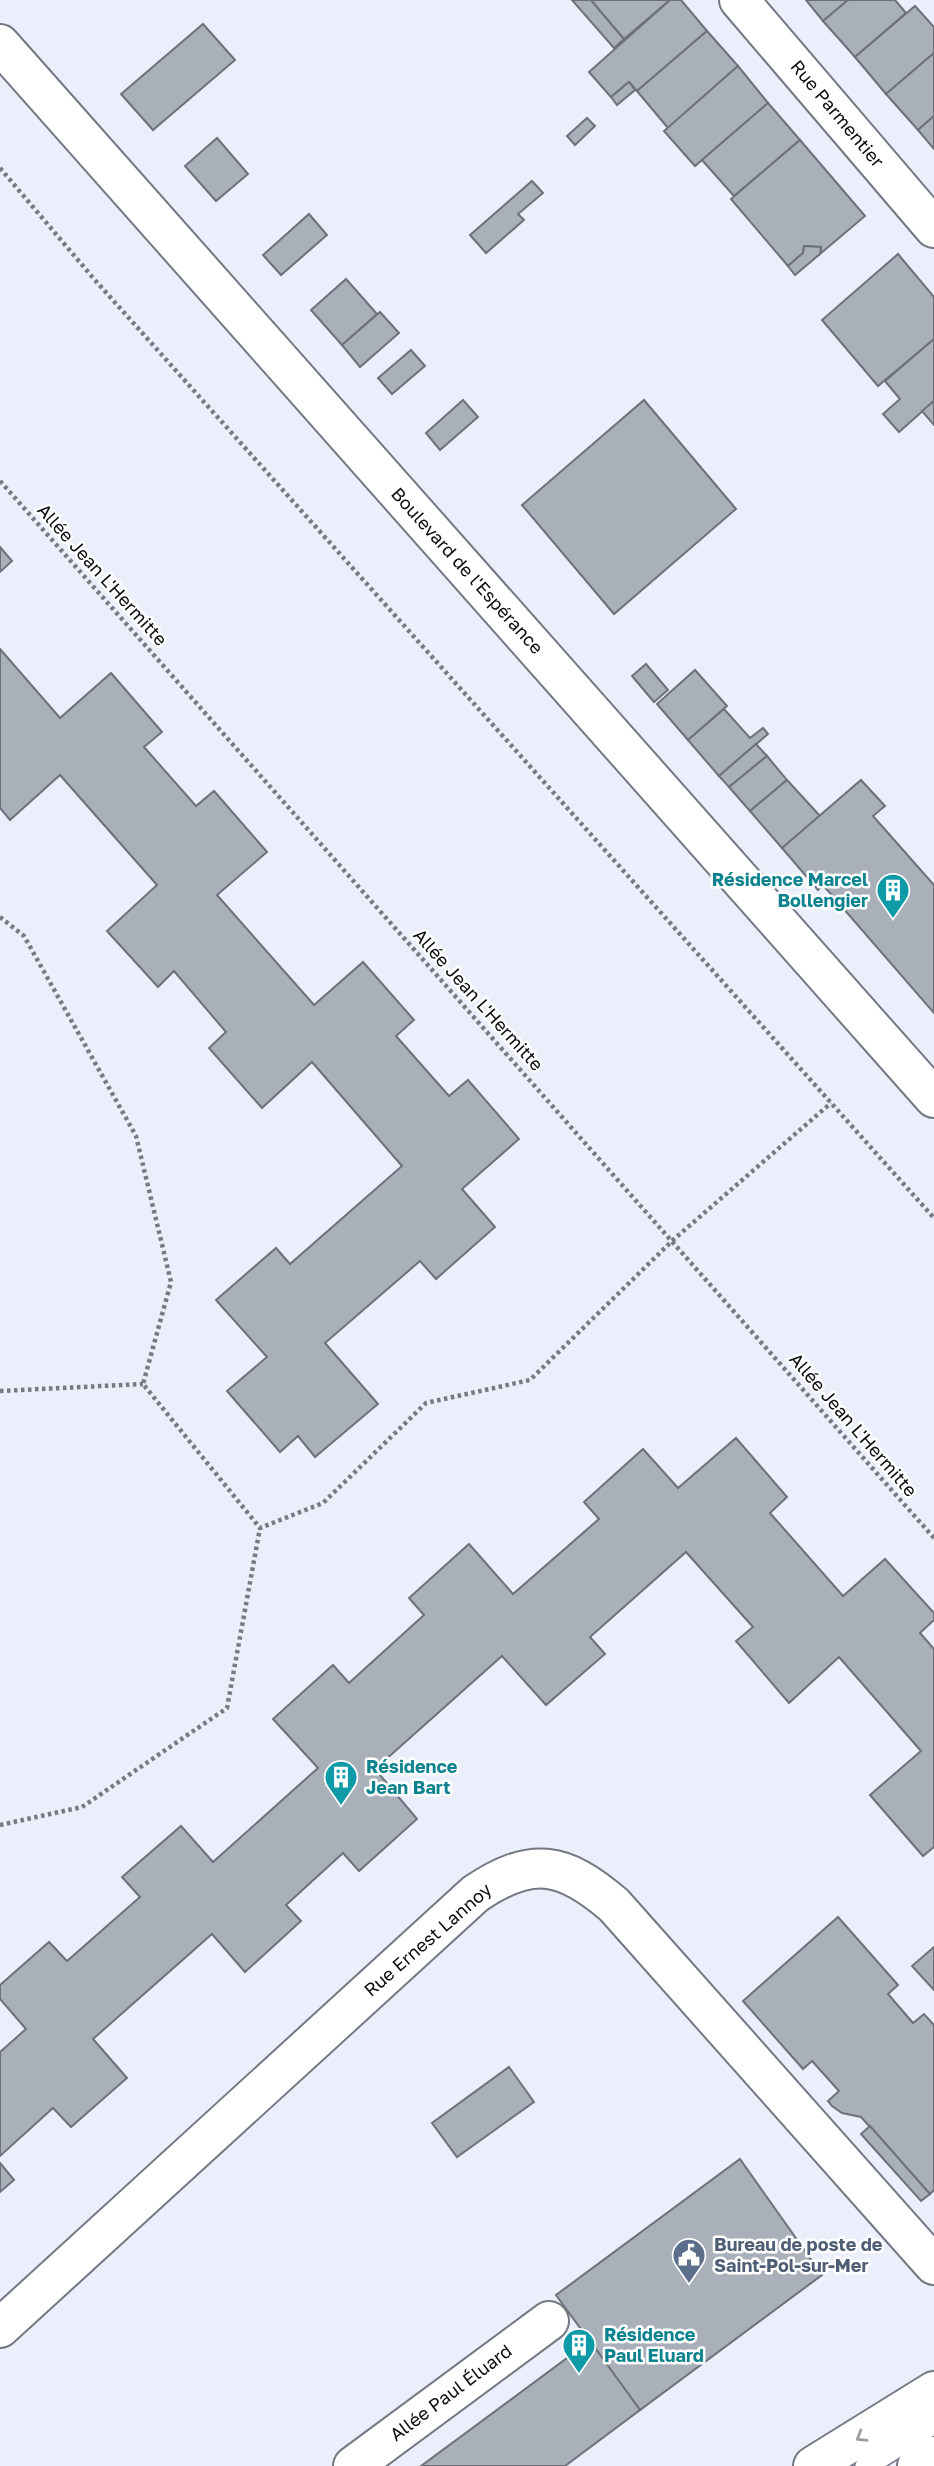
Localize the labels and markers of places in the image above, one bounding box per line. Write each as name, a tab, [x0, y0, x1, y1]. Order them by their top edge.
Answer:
place label: Résidence Marcel Bollengier	[712, 868, 868, 911]
building icon: Résidence Marcel Bollengier	[874, 871, 912, 920]
place label: Résidence Jean Bart	[366, 1755, 458, 1798]
building icon: Résidence Jean Bart	[322, 1758, 360, 1807]
place label: Bureau de poste de Saint-Pol-sur-Mer	[714, 2233, 883, 2276]
public building icon: Bureau de poste de Saint-Pol-sur-Mer	[670, 2236, 708, 2285]
place label: Résidence Paul Eluard	[604, 2323, 704, 2366]
building icon: Résidence Paul Eluard	[560, 2326, 598, 2375]

